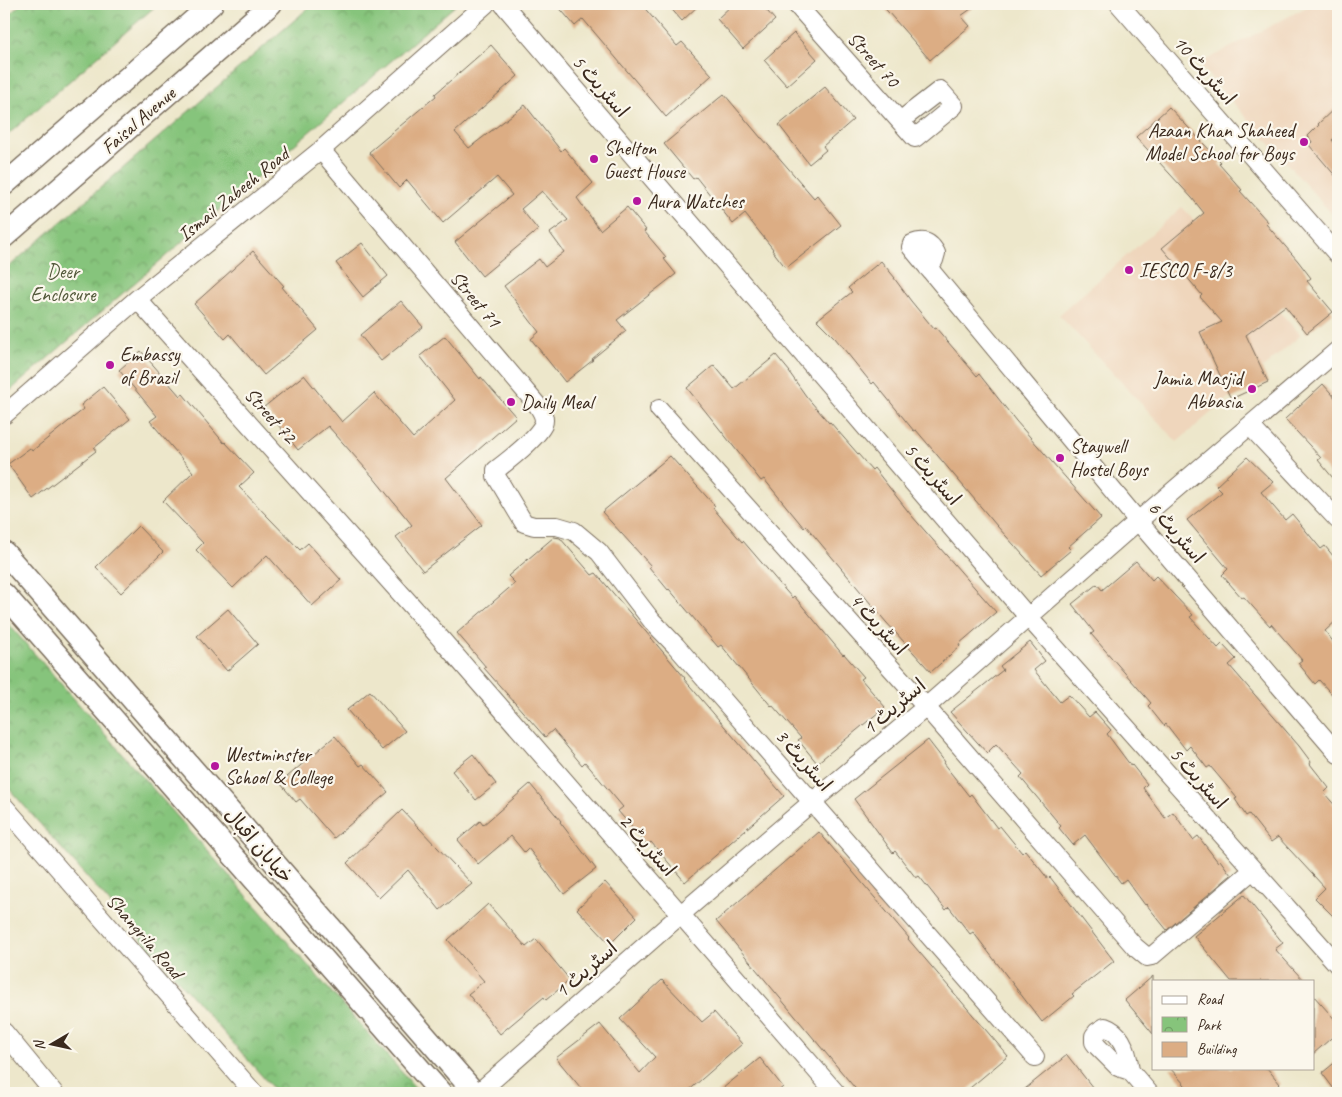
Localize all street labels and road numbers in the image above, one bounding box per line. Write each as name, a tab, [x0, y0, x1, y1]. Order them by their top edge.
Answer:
street label: Street 70	[842, 26, 906, 94]
street label: اسٹریٹ 10	[1168, 30, 1242, 110]
street label: اسٹریٹ 5	[567, 50, 635, 123]
street label: Faisal Avenue	[96, 80, 182, 159]
street label: Ismail Zabeeh Road	[173, 140, 296, 247]
street label: Street 71	[445, 266, 507, 334]
street label: Street 72	[239, 382, 303, 450]
street label: اسٹریٹ 5	[899, 438, 967, 511]
street label: اسٹریٹ 6	[1143, 496, 1211, 569]
street label: اسٹریٹ 4	[844, 588, 913, 661]
street label: اسٹریٹ 1	[858, 673, 931, 740]
street label: اسٹریٹ 3	[770, 724, 838, 797]
street label: اسٹریٹ 5	[1164, 742, 1233, 815]
street label: خیابان اقبال	[219, 802, 298, 888]
street label: اسٹریٹ 2	[614, 809, 682, 882]
street label: Shangrila Road	[101, 888, 191, 987]
street label: اسٹریٹ 1	[550, 935, 623, 1003]

